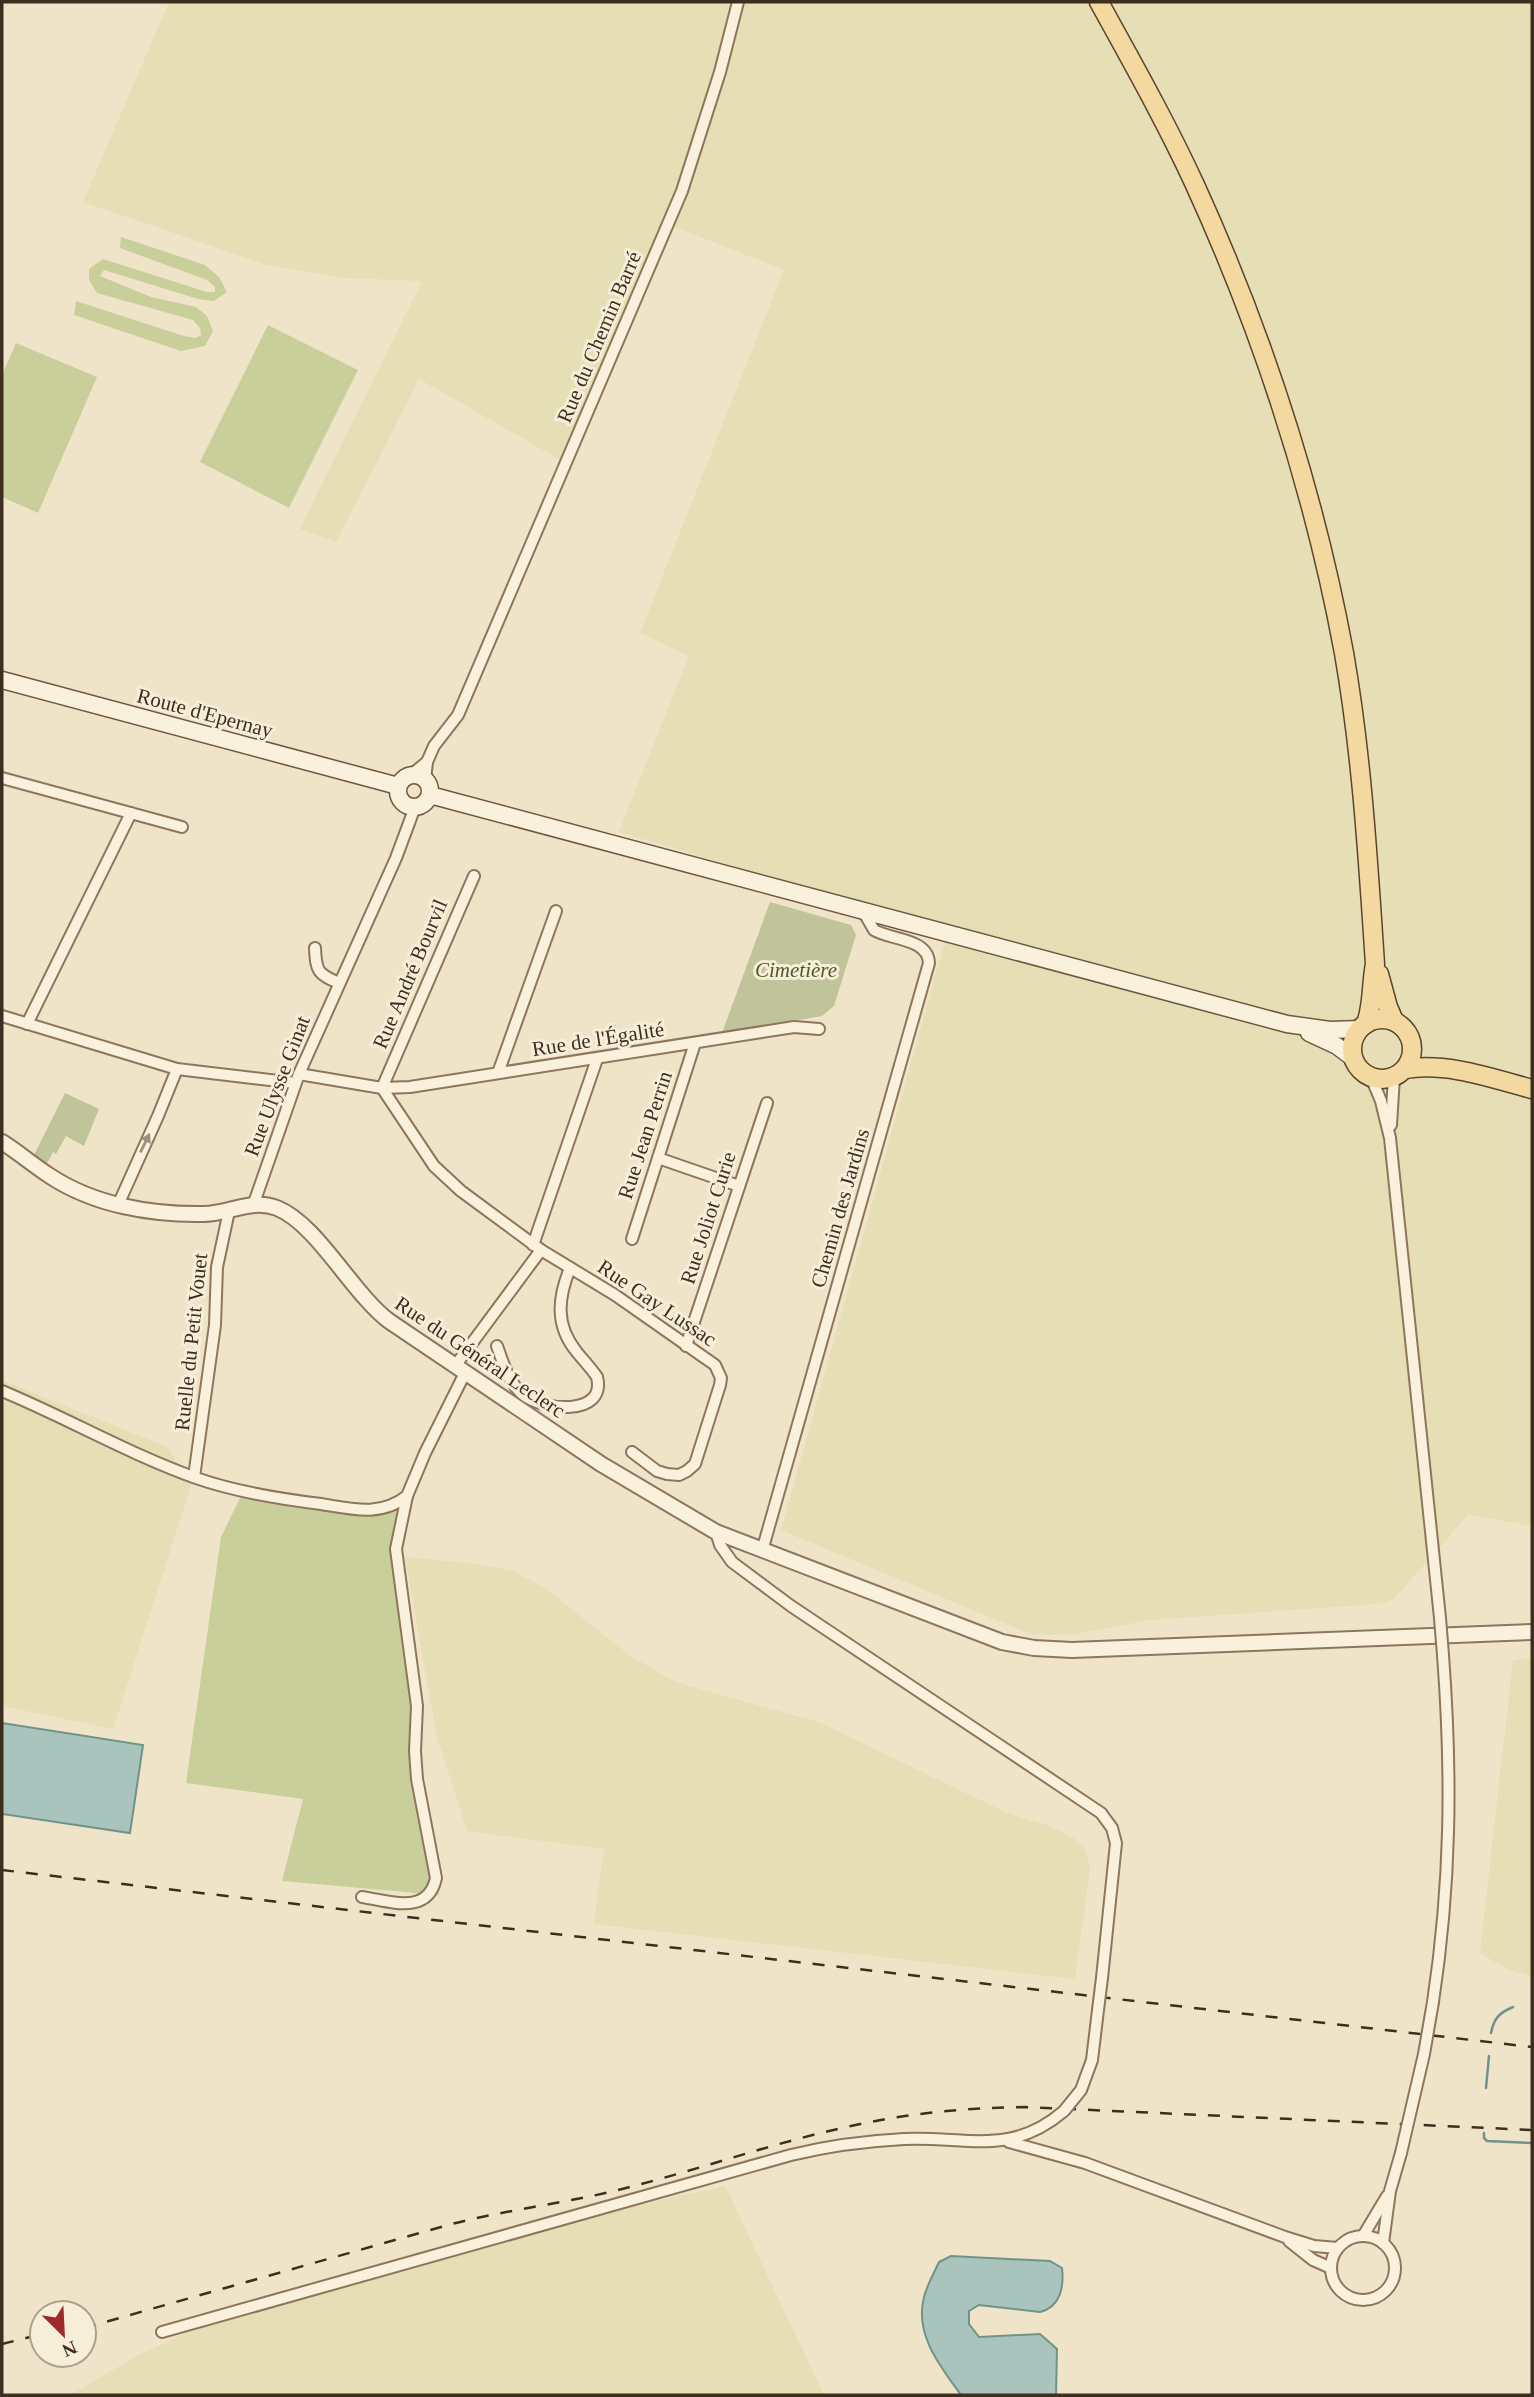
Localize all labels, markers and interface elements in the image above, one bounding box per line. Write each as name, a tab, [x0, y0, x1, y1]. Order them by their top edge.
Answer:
street label: Rue du Chemin Barré	[552, 248, 646, 426]
street label: Route d'Epernay	[134, 683, 276, 743]
street label: Rue André Bourvil	[368, 896, 452, 1052]
park label: Cimetière	[755, 958, 837, 982]
street label: Rue Ulysse Ginat	[239, 1012, 315, 1159]
street label: Rue de l'Égalité	[530, 1017, 666, 1061]
street label: Rue Jean Perrin	[613, 1068, 677, 1202]
street label: Chemin des Jardins	[806, 1126, 874, 1290]
one-way arrow	[140, 1133, 151, 1153]
street label: Rue Joliot Curie	[675, 1149, 741, 1287]
street label: Ruelle du Petit Vouet	[170, 1252, 212, 1432]
street label: Rue Gay Lussac	[593, 1255, 721, 1351]
street label: Rue du Général Leclerc	[390, 1291, 570, 1423]
north arrow	[28, 2299, 98, 2369]
text: N	[59, 2337, 80, 2362]

